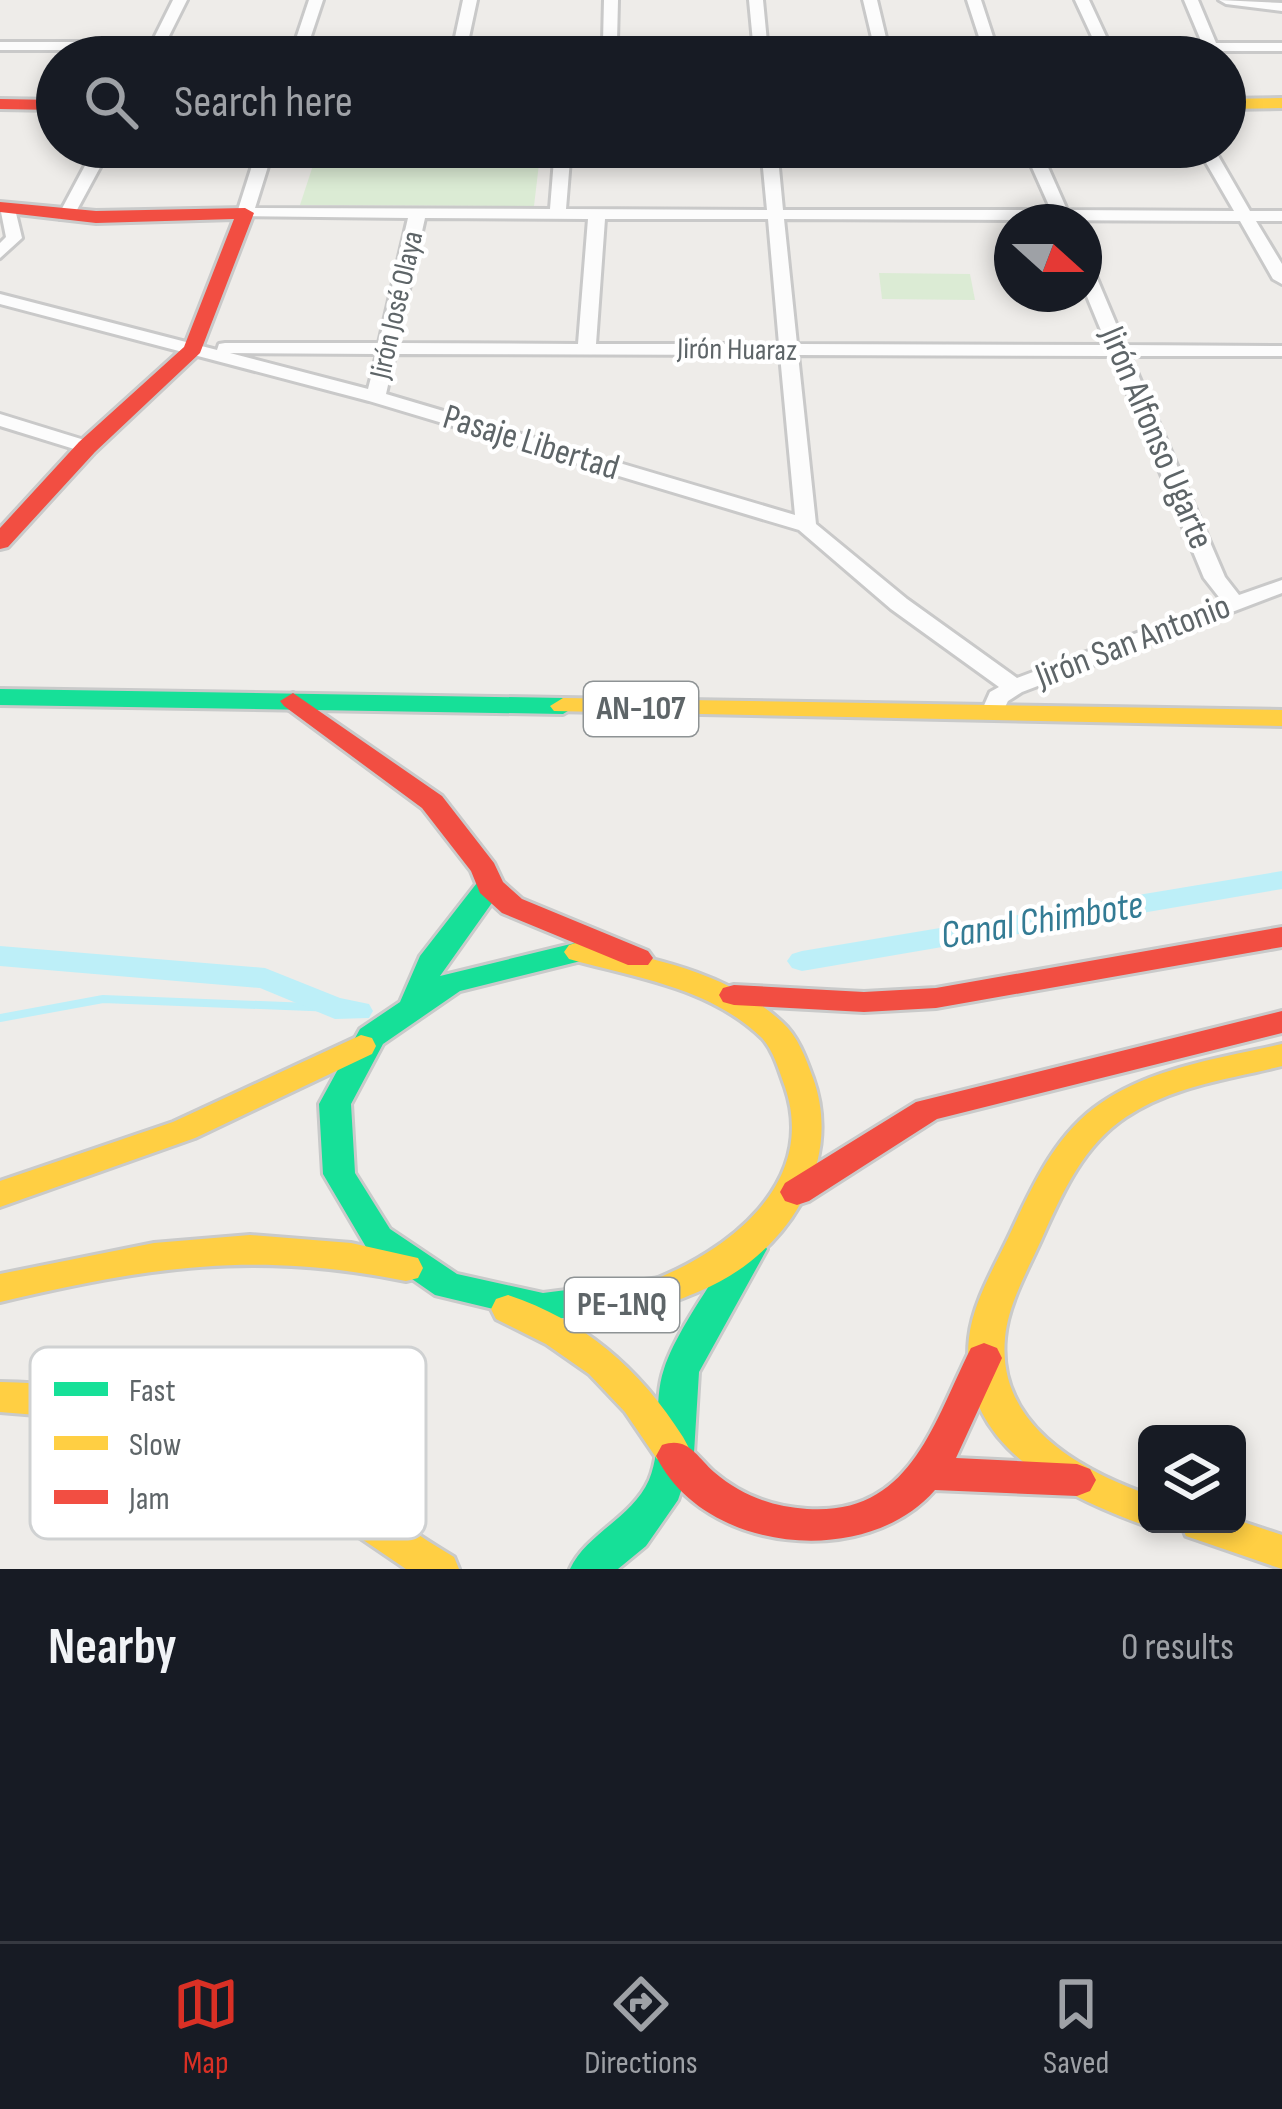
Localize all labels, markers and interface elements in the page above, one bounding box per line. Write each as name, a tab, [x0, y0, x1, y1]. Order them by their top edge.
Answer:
search box	[36, 36, 1246, 168]
icon: search	[78, 69, 144, 135]
text: Search here	[174, 75, 353, 130]
north arrow	[994, 204, 1102, 312]
street label: Jirón José Olaya	[362, 228, 431, 383]
street label: Jirón Alfonso Ugarte	[1089, 319, 1222, 556]
street label: Jirón Huaraz	[676, 331, 797, 369]
street label: Pasaje Libertad	[438, 396, 624, 490]
street label: Jirón San Antonio	[1029, 585, 1236, 699]
road number: AN-107	[584, 682, 698, 736]
water label: Canal Chimbote	[937, 882, 1147, 960]
road number: PE-1NQ	[565, 1278, 679, 1332]
legend	[30, 1347, 426, 1539]
text: Fast	[129, 1371, 176, 1411]
text: Slow	[129, 1425, 181, 1465]
map controls	[1138, 1425, 1246, 1533]
button: layers	[1138, 1425, 1246, 1533]
text: Jam	[128, 1479, 170, 1519]
text: Nearby	[48, 1617, 177, 1678]
text: 0 results	[1121, 1624, 1234, 1671]
tab: Map	[173, 1971, 239, 2083]
tab: Directions	[584, 1971, 698, 2083]
tab: Saved	[1043, 1971, 1109, 2083]

